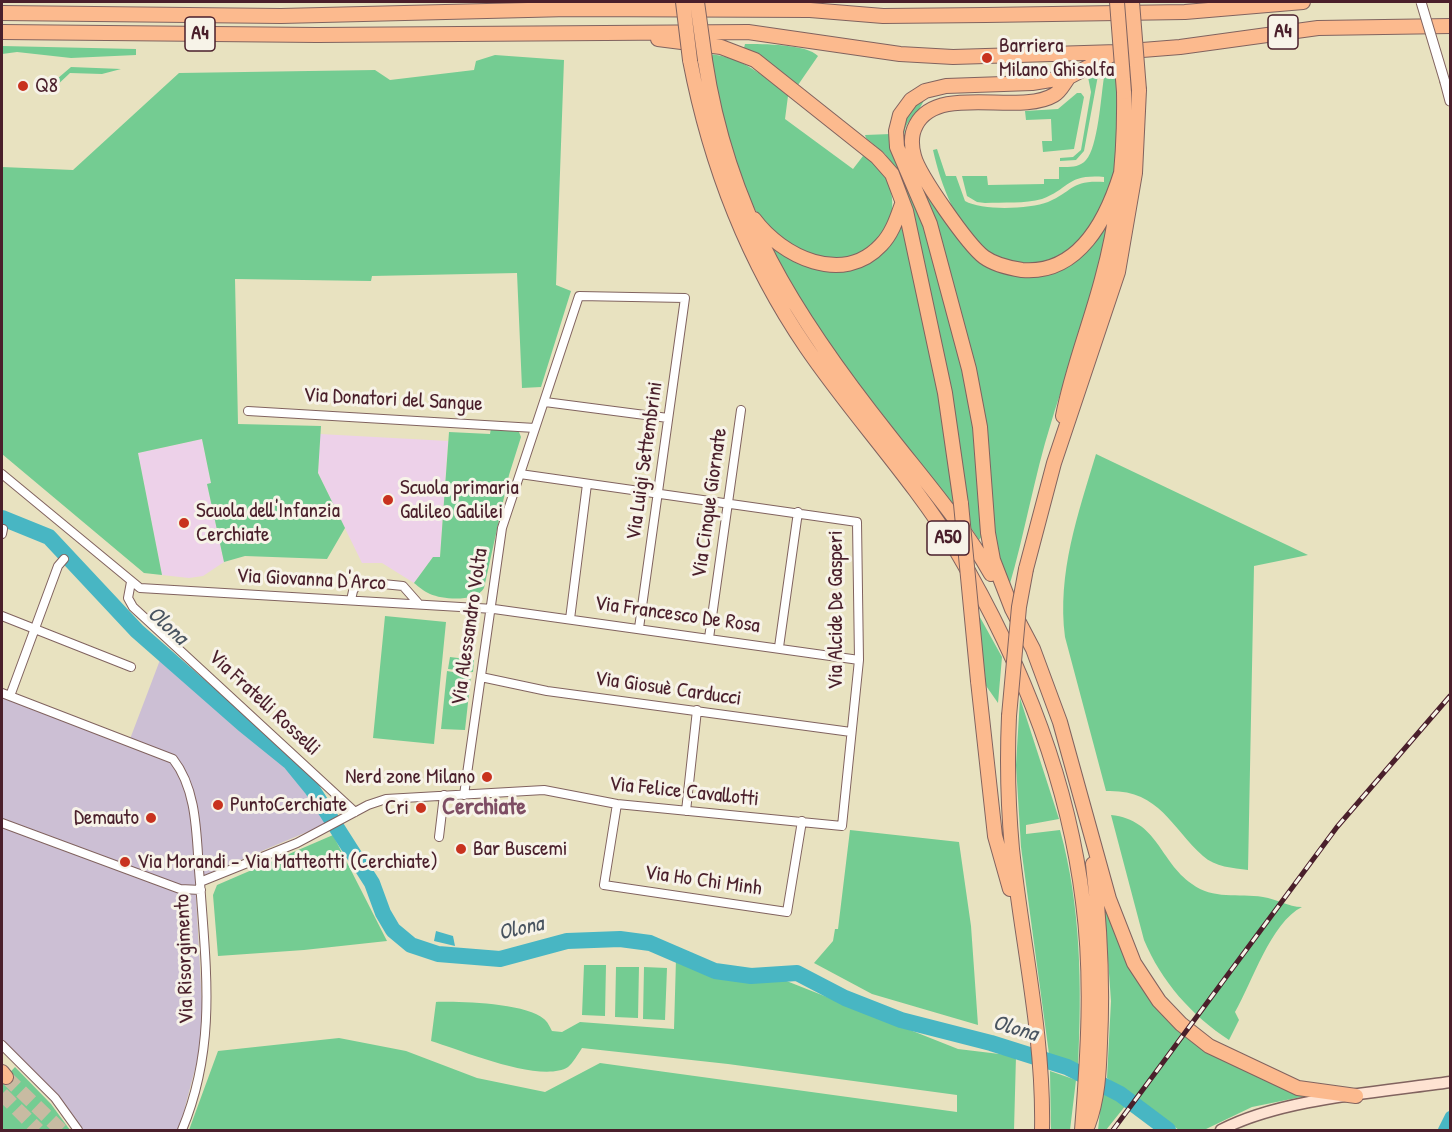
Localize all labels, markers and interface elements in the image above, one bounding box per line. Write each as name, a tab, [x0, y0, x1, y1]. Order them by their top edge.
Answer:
road number: A4	[1268, 15, 1298, 49]
road number: A4	[185, 17, 215, 51]
place label: Barriera Milano Ghisolfa	[999, 33, 1114, 83]
marker: Barriera Milano Ghisolfa	[980, 51, 994, 65]
place label: Q8	[35, 73, 58, 99]
marker: Q8	[16, 79, 30, 93]
street label: Via Luigi Settembrini	[621, 380, 669, 542]
street label: Via Donatori del Sangue	[303, 383, 483, 417]
street label: Via Cinque Giornate	[687, 426, 733, 580]
place label: Scuola primaria Galileo Galilei	[400, 475, 519, 525]
marker: Scuola primaria Galileo Galilei	[381, 493, 395, 507]
place label: Scuola dell'Infanzia Cerchiate	[196, 498, 340, 548]
marker: Scuola dell'Infanzia Cerchiate	[177, 516, 191, 530]
road number: A50	[927, 521, 969, 555]
street label: Via Alcide De Gasperi	[823, 530, 849, 690]
street label: Via Alessandro Volta	[446, 547, 494, 707]
street label: Via Giovanna D'Arco	[236, 563, 386, 597]
street label: Via Francesco De Rosa	[593, 591, 761, 639]
water label: Olona	[141, 601, 193, 651]
street label: Via Fratelli Rosselli	[203, 645, 325, 761]
street label: Via Giosuè Carducci	[593, 666, 743, 712]
place label: Nerd zone Milano	[345, 764, 475, 790]
marker: Nerd zone Milano	[480, 770, 494, 784]
street label: Via Felice Cavallotti	[608, 772, 760, 812]
place label: PuntoCerchiate	[230, 792, 347, 818]
district label: Cerchiate	[442, 794, 526, 822]
place label: Cri	[385, 795, 409, 821]
marker: PuntoCerchiate	[211, 798, 225, 812]
marker: Cri	[414, 801, 428, 815]
place label: Demauto	[74, 805, 139, 831]
marker: Demauto	[144, 811, 158, 825]
place label: Bar Buscemi	[473, 836, 567, 862]
marker: Bar Buscemi	[454, 842, 468, 856]
place label: Via Morandi - Via Matteotti (Cerchiate)	[137, 849, 438, 875]
marker: Via Morandi - Via Matteotti (Cerchiate)	[118, 855, 132, 869]
street label: Via Ho Chi Minh	[643, 860, 763, 902]
street label: Via Risorgimento	[170, 893, 200, 1025]
water label: Olona	[496, 911, 546, 947]
water label: Olona	[989, 1010, 1041, 1048]

